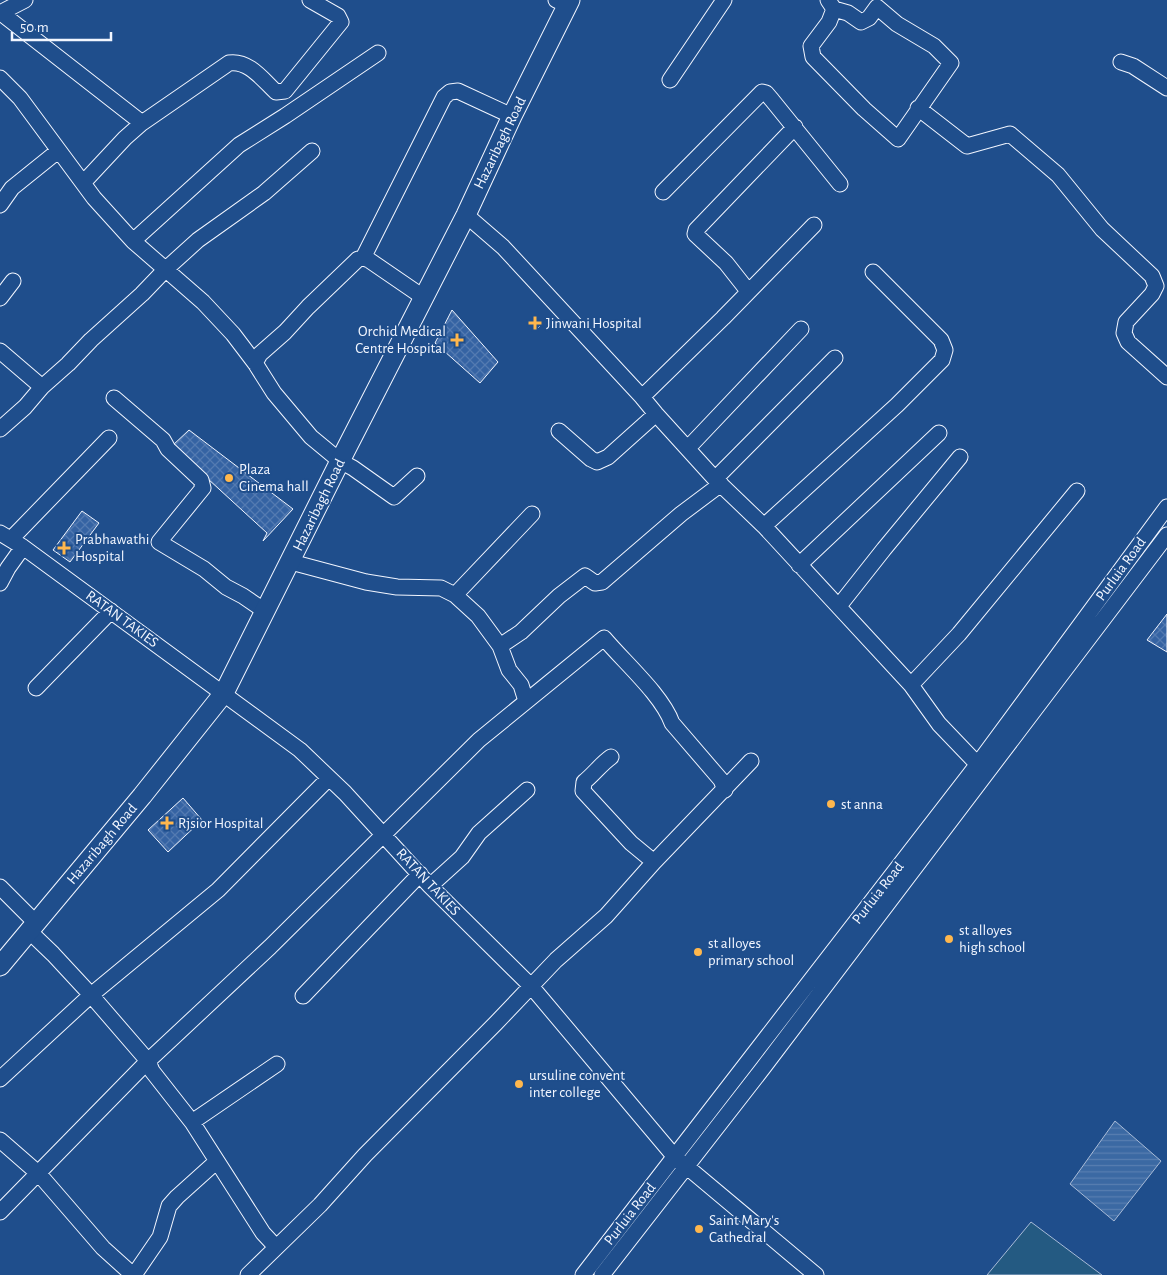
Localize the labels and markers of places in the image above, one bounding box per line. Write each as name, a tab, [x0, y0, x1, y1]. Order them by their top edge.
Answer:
marker: Jinwani Hospital	[528, 316, 542, 330]
place label: Jinwani Hospital	[546, 316, 642, 331]
place label: Orchid Medical Centre Hospital	[355, 324, 446, 356]
marker: Orchid Medical Centre Hospital	[450, 333, 464, 347]
place label: Plaza Cinema hall	[239, 462, 309, 494]
marker: Plaza Cinema hall	[223, 472, 235, 484]
place label: Prabhawathi Hospital	[75, 532, 149, 564]
marker: Prabhawathi Hospital	[57, 541, 71, 555]
place label: st anna	[841, 797, 883, 812]
marker: st anna	[825, 798, 837, 810]
marker: Rjsior Hospital	[160, 816, 174, 830]
place label: Rjsior Hospital	[178, 816, 264, 831]
place label: st alloyes high school	[959, 923, 1026, 955]
marker: st alloyes high school	[943, 933, 955, 945]
place label: st alloyes primary school	[708, 936, 794, 968]
marker: st alloyes primary school	[692, 946, 704, 958]
place label: ursuline convent inter college	[529, 1068, 625, 1100]
marker: ursuline convent inter college	[513, 1078, 525, 1090]
place label: Saint Mary's Cathedral	[709, 1213, 779, 1245]
marker: Saint Mary's Cathedral	[693, 1223, 705, 1235]

